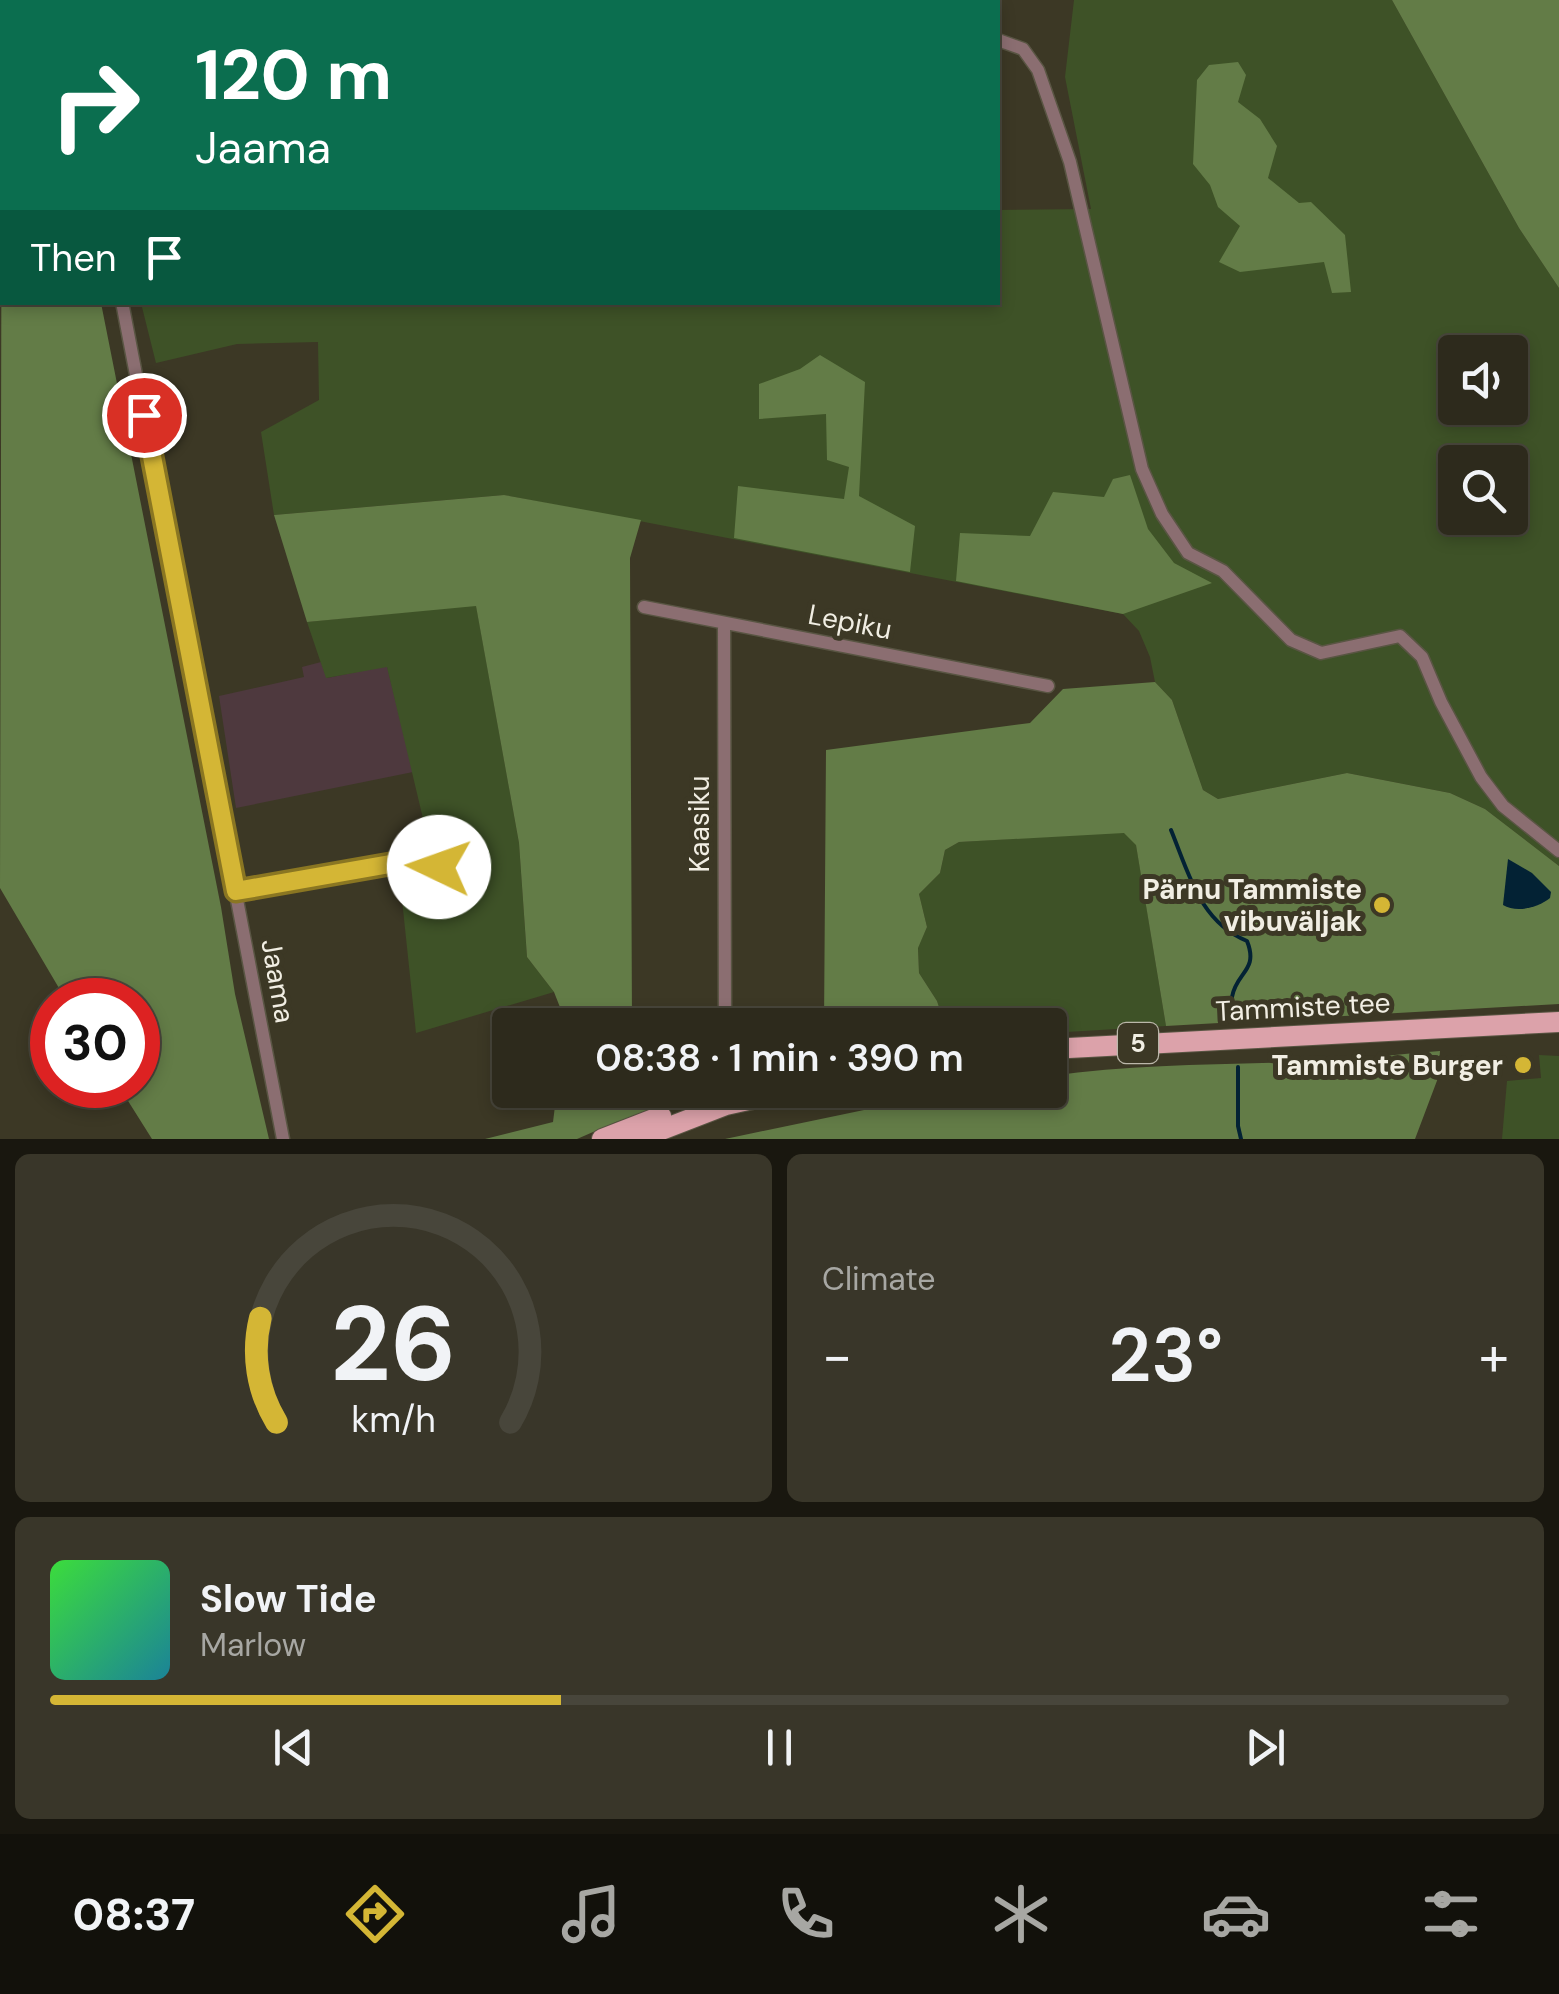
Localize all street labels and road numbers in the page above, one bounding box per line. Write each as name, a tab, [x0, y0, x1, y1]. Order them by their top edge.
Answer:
street label: Lepiku	[805, 596, 895, 648]
street label: Kaasiku	[681, 775, 718, 873]
street label: Jaama	[252, 936, 304, 1026]
street label: Tammiste tee	[1215, 984, 1391, 1030]
road number: 5	[1118, 1023, 1158, 1063]

